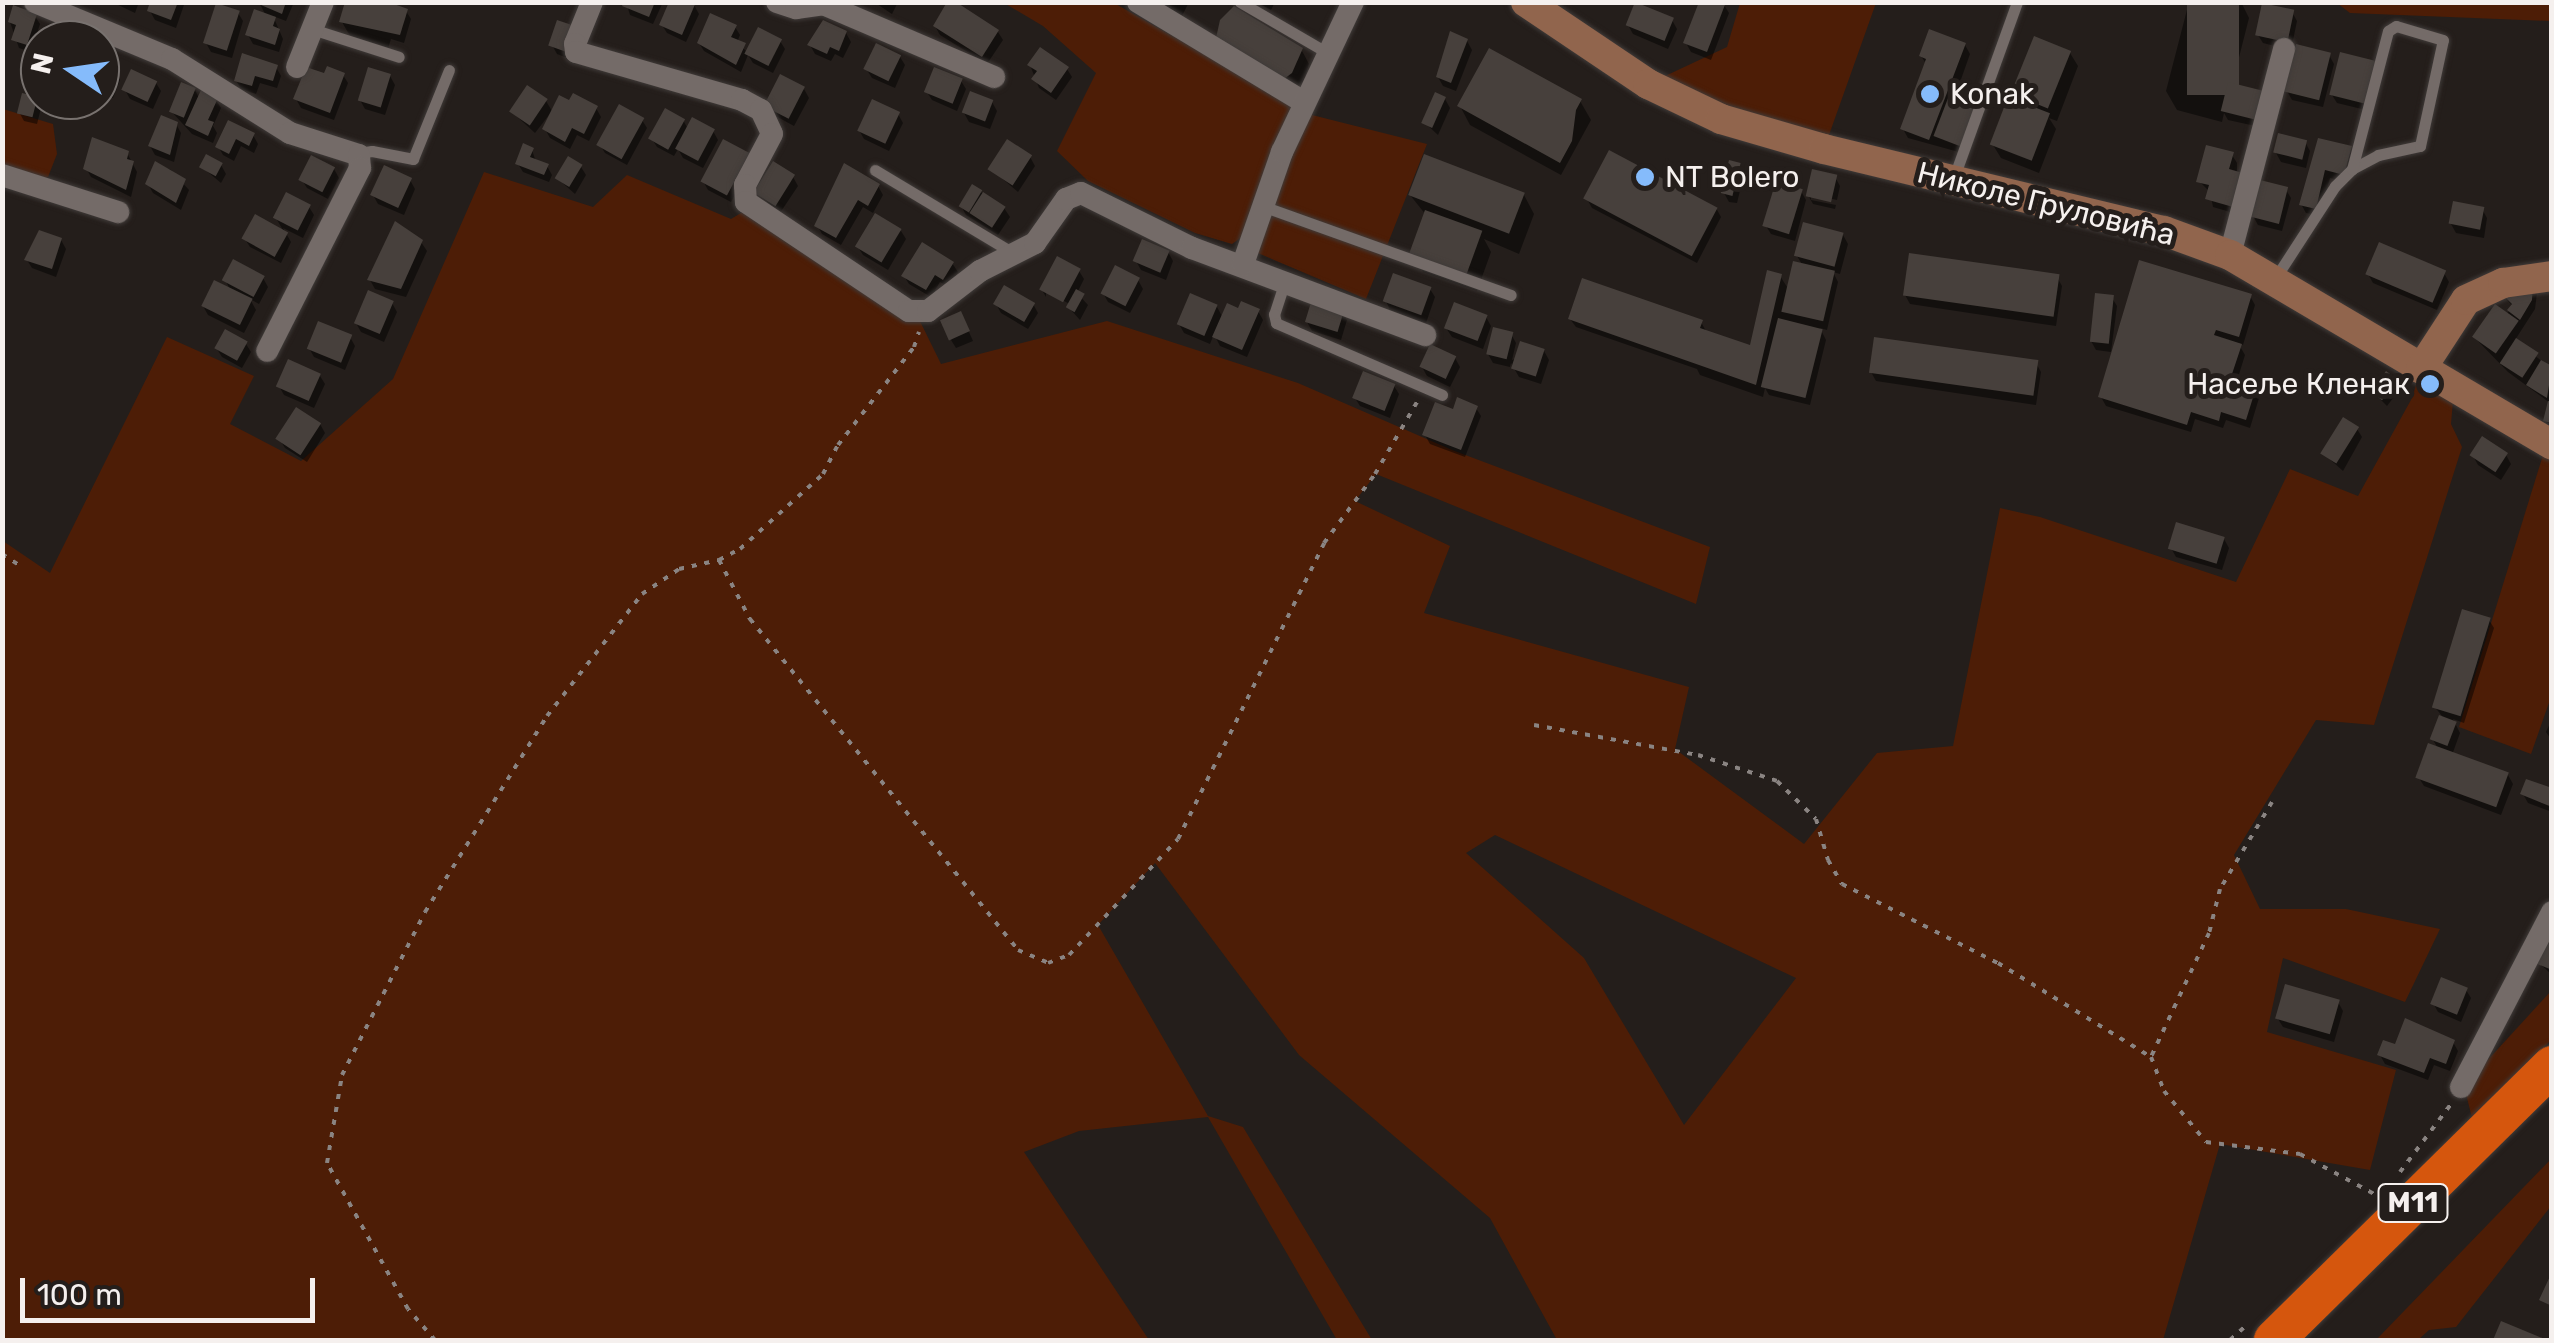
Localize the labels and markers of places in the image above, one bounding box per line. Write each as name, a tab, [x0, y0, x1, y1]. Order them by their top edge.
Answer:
place label: Konak	[1950, 76, 2035, 112]
marker: Konak	[1919, 83, 1941, 105]
place label: NT Bolero	[1665, 159, 1800, 195]
marker: NT Bolero	[1634, 166, 1656, 188]
place label: Насеље Кленак	[2187, 366, 2410, 402]
marker: Насеље Кленак	[2419, 373, 2441, 395]

